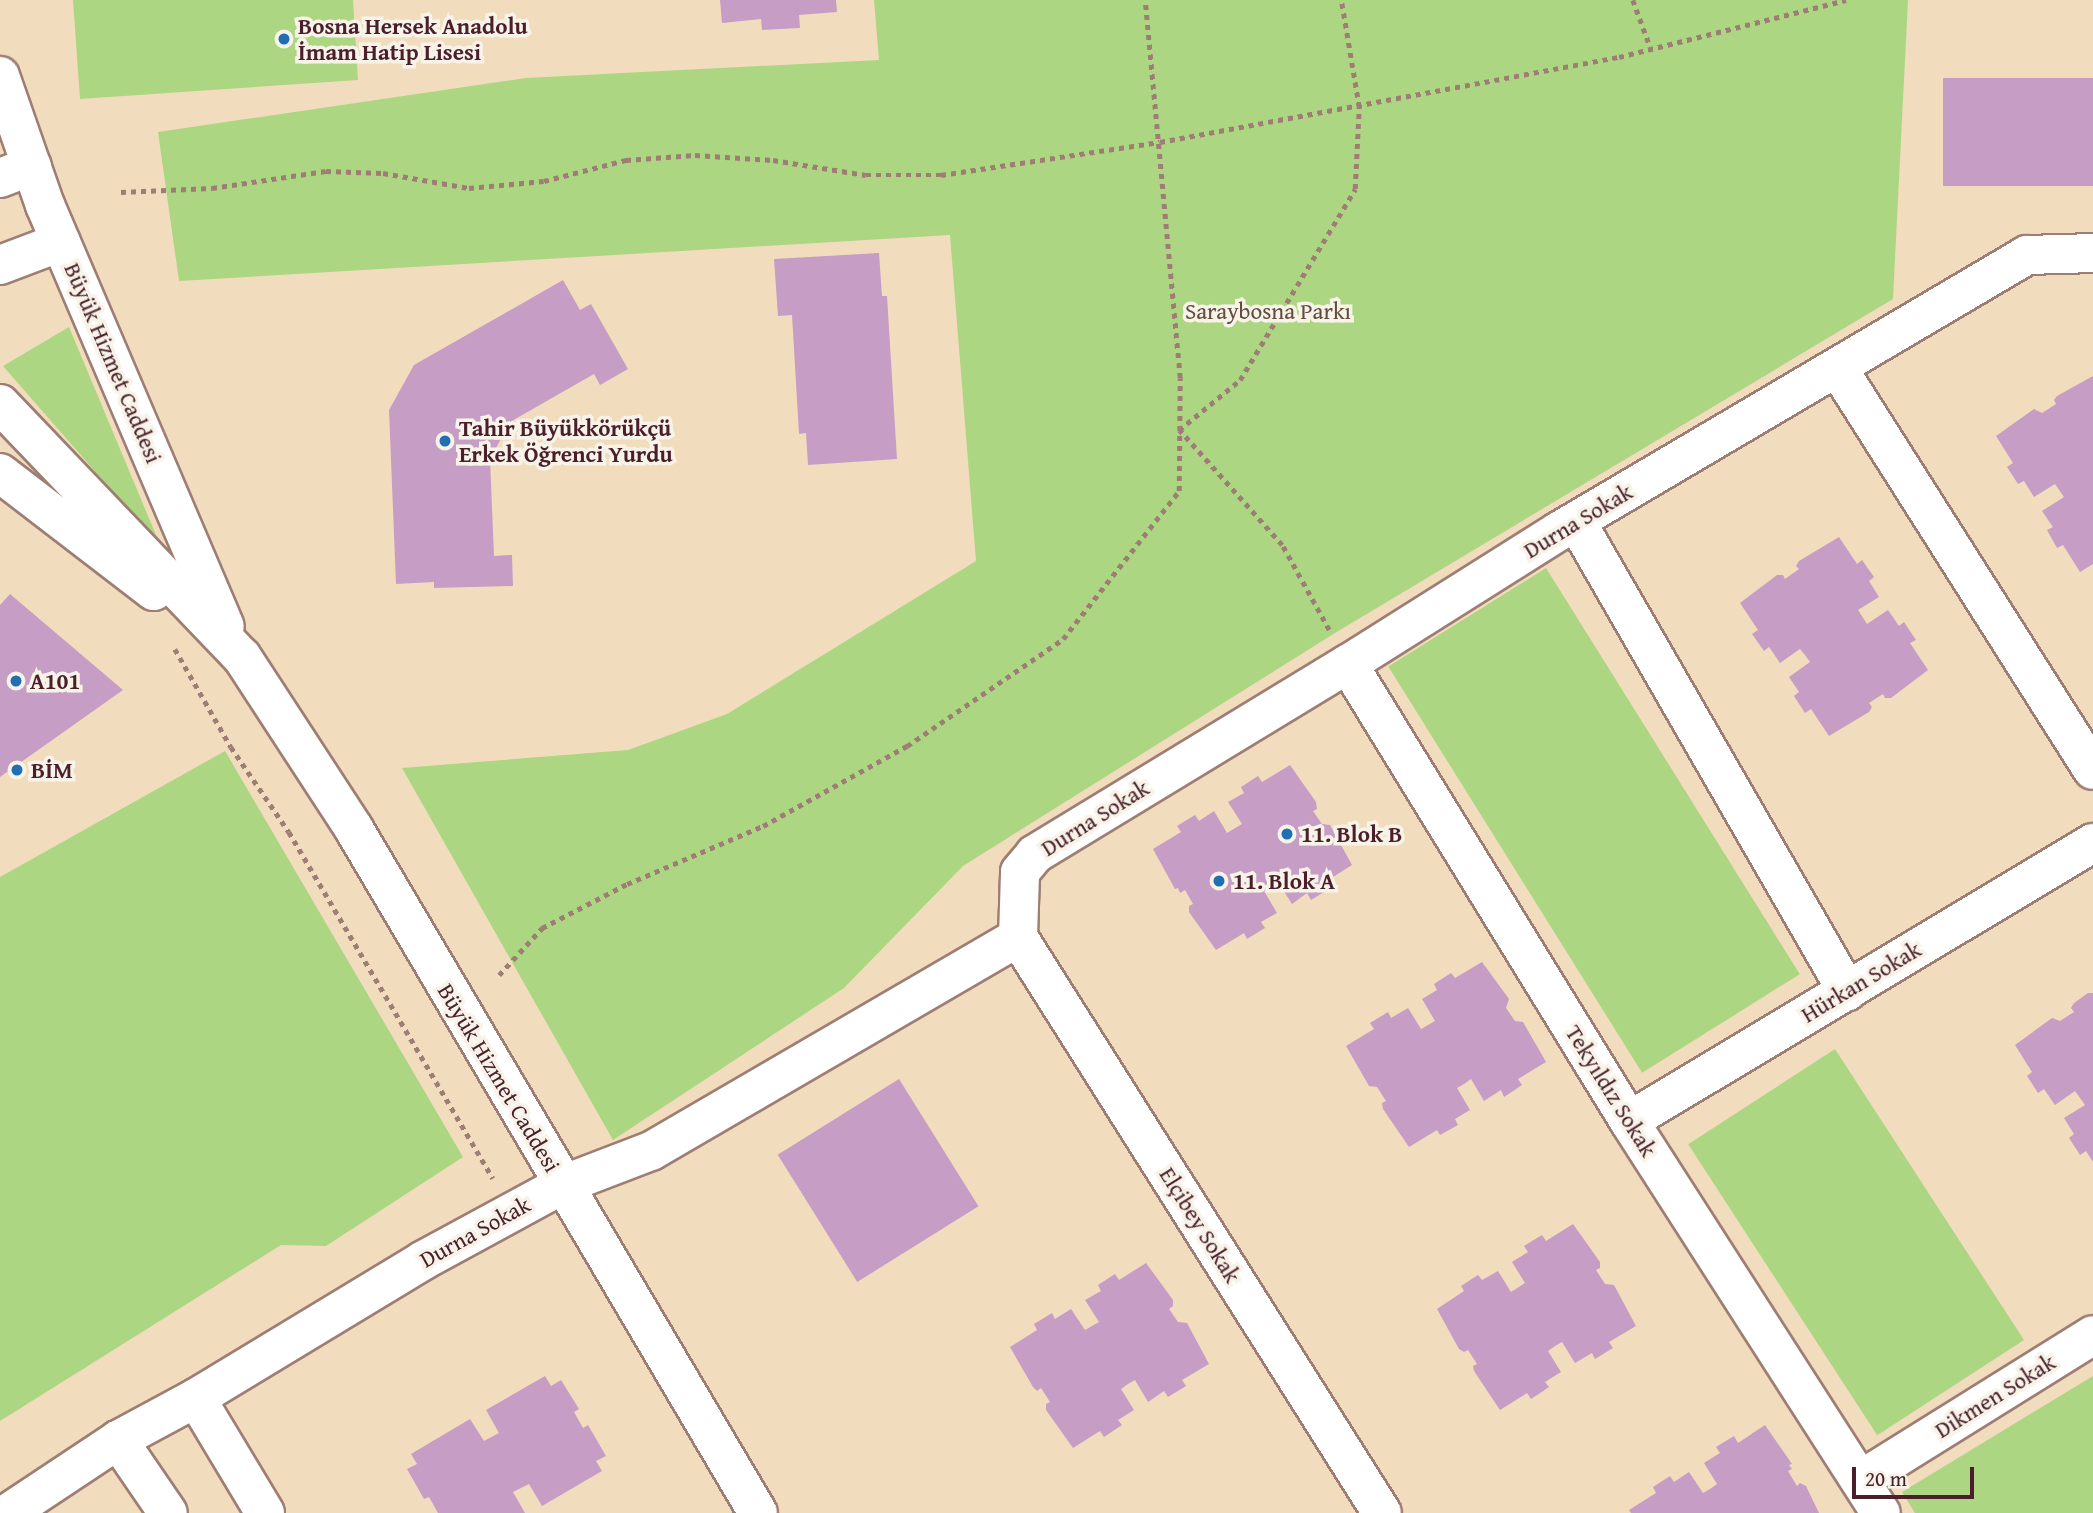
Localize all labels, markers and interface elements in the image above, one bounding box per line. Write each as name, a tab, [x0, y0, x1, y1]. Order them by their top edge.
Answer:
place label: Bosna Hersek Anadolu İmam Hatip Lisesi	[298, 12, 528, 66]
marker: Bosna Hersek Anadolu İmam Hatip Lisesi	[276, 31, 292, 47]
street label: Büyük Hizmet Caddesi	[58, 259, 168, 467]
park label: Saraybosna Parkı	[1185, 297, 1351, 325]
place label: Tahir Büyükkörükçü Erkek Öğrenci Yurdu	[459, 414, 673, 468]
marker: Tahir Büyükkörükçü Erkek Öğrenci Yurdu	[437, 433, 453, 449]
street label: Durna Sokak	[1519, 478, 1637, 564]
place label: A101	[30, 667, 80, 695]
marker: A101	[8, 673, 24, 689]
place label: BİM	[31, 756, 73, 784]
marker: BİM	[9, 762, 25, 778]
street label: Durna Sokak	[1036, 774, 1154, 862]
place label: 11. Blok B	[1301, 820, 1402, 848]
marker: 11. Blok B	[1279, 826, 1295, 842]
place label: 11. Blok A	[1233, 867, 1335, 895]
marker: 11. Blok A	[1211, 873, 1227, 889]
street label: Hürkan Sokak	[1796, 935, 1926, 1029]
street label: Büyük Hizmet Caddesi	[432, 979, 566, 1177]
street label: Tekyıldız Sokak	[1560, 1020, 1662, 1162]
street label: Elçibey Sokak	[1154, 1162, 1246, 1288]
street label: Durna Sokak	[415, 1190, 535, 1274]
street label: Dikmen Sokak	[1930, 1348, 2060, 1444]
scale bar	[1855, 1454, 1978, 1498]
text: 20 m	[1865, 1463, 1907, 1494]

